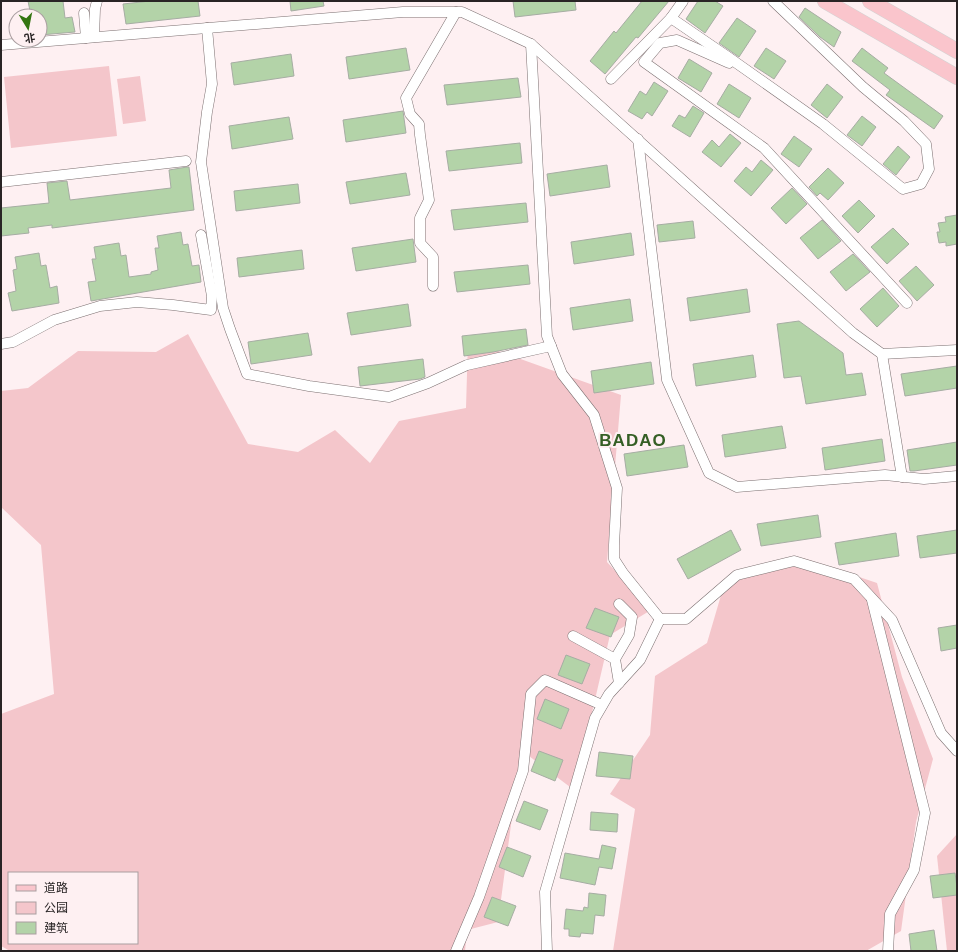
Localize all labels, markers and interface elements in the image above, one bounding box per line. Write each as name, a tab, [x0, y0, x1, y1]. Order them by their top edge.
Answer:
north arrow	[8, 8, 48, 48]
text: 北	[23, 31, 36, 45]
district label: BADAO	[599, 431, 667, 450]
legend	[8, 872, 138, 944]
text: 道路	[44, 881, 68, 895]
text: 公园	[44, 901, 68, 915]
text: 建筑	[44, 921, 68, 935]

